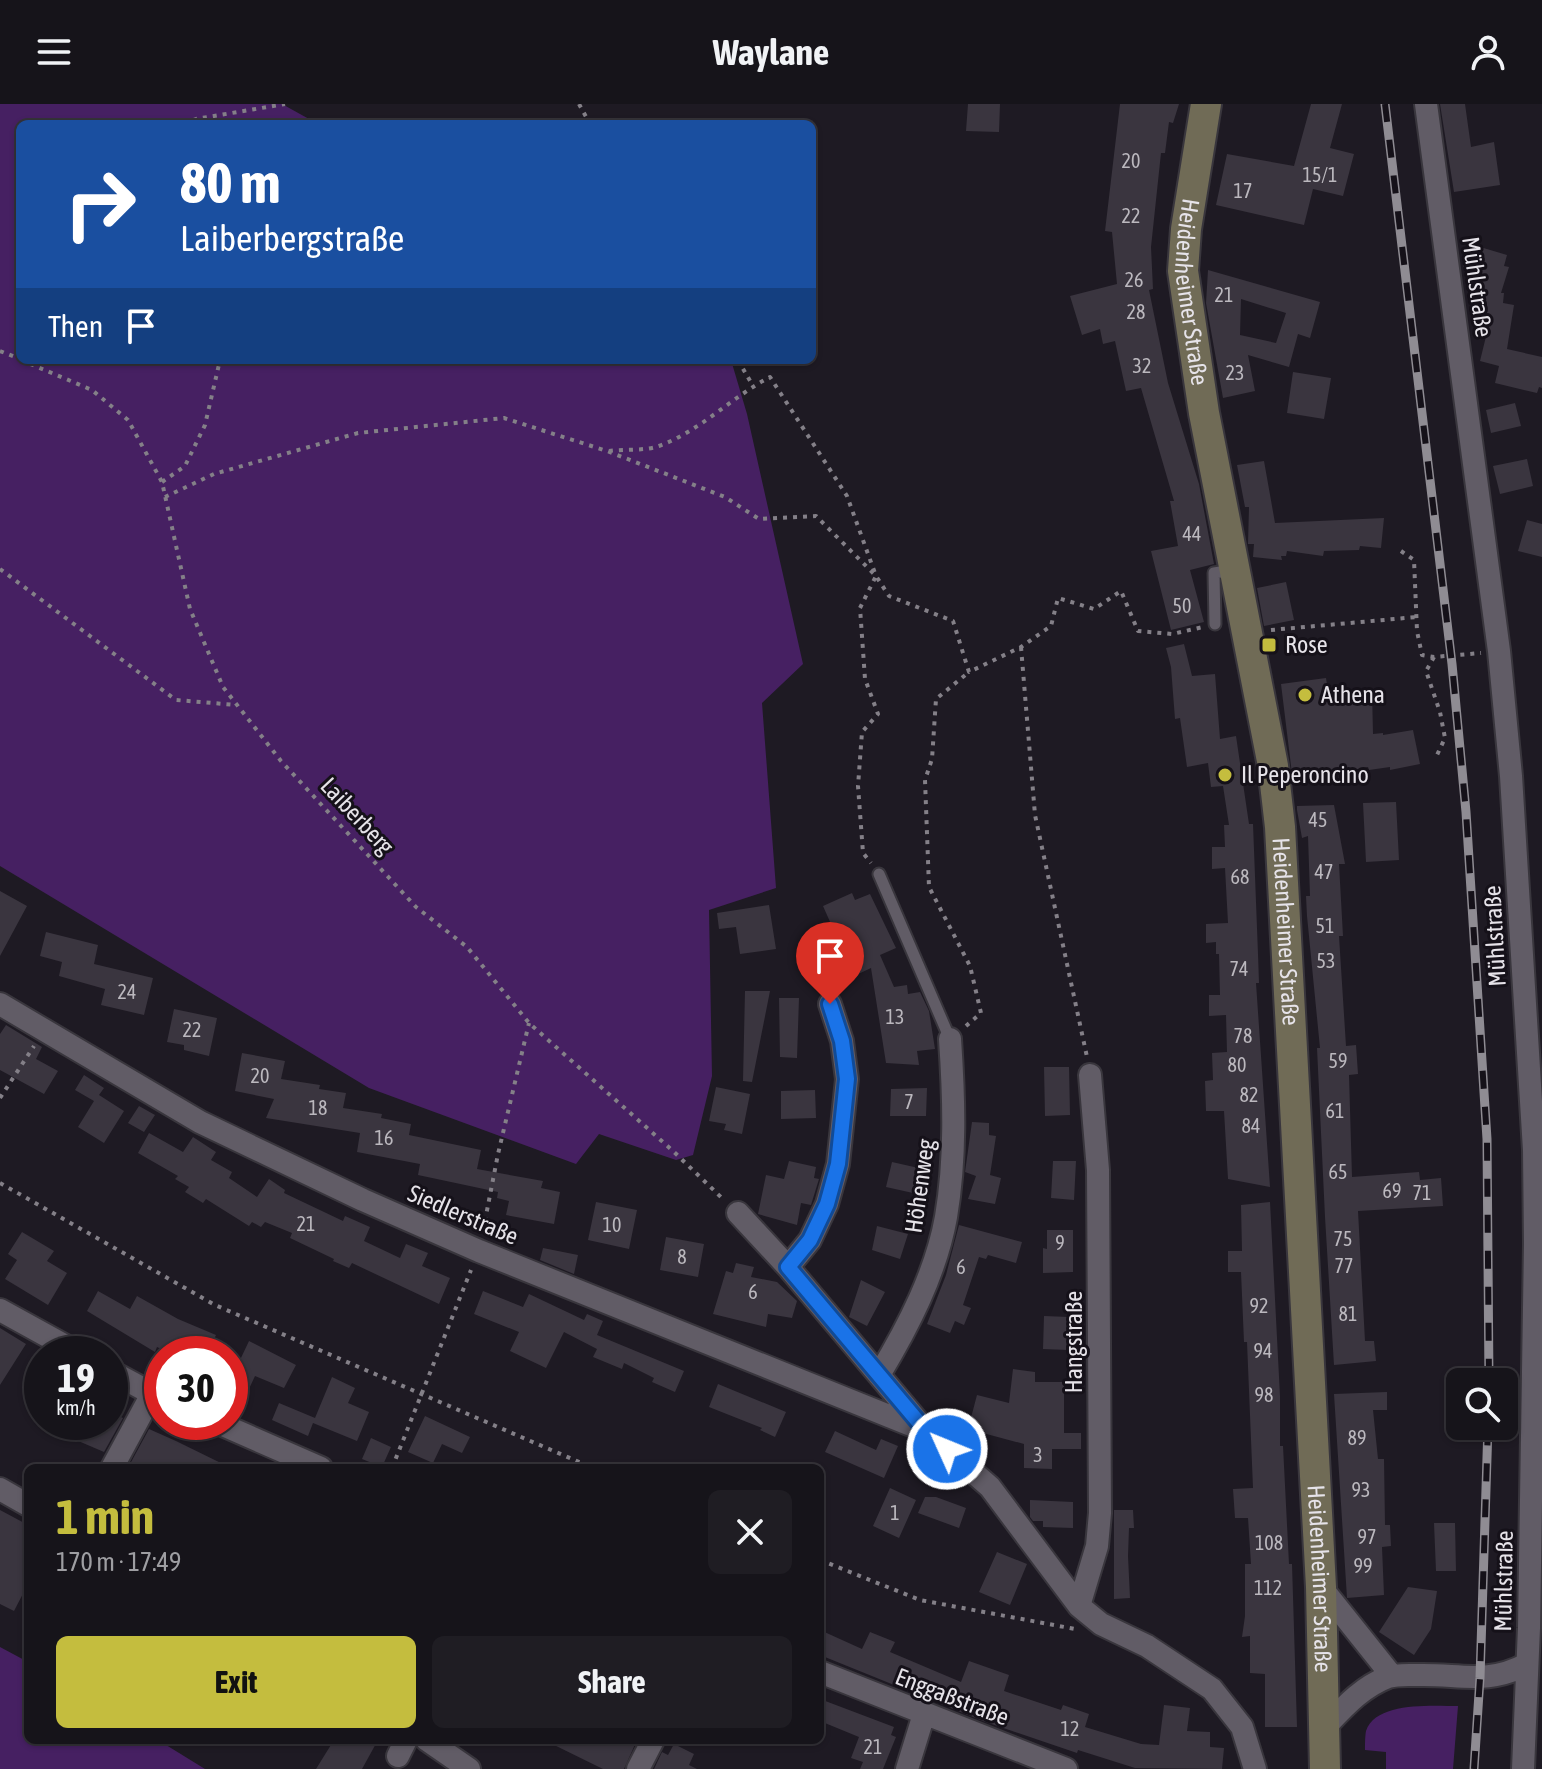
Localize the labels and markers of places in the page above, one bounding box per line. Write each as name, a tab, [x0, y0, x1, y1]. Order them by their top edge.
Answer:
place label: Rose	[1285, 631, 1328, 658]
marker: Rose	[1260, 636, 1278, 654]
place label: Athena	[1321, 681, 1385, 708]
marker: Athena	[1296, 686, 1314, 704]
place label: Il Peperoncino	[1241, 761, 1369, 788]
marker: Il Peperoncino	[1216, 766, 1234, 784]
pin	[796, 922, 864, 1004]

